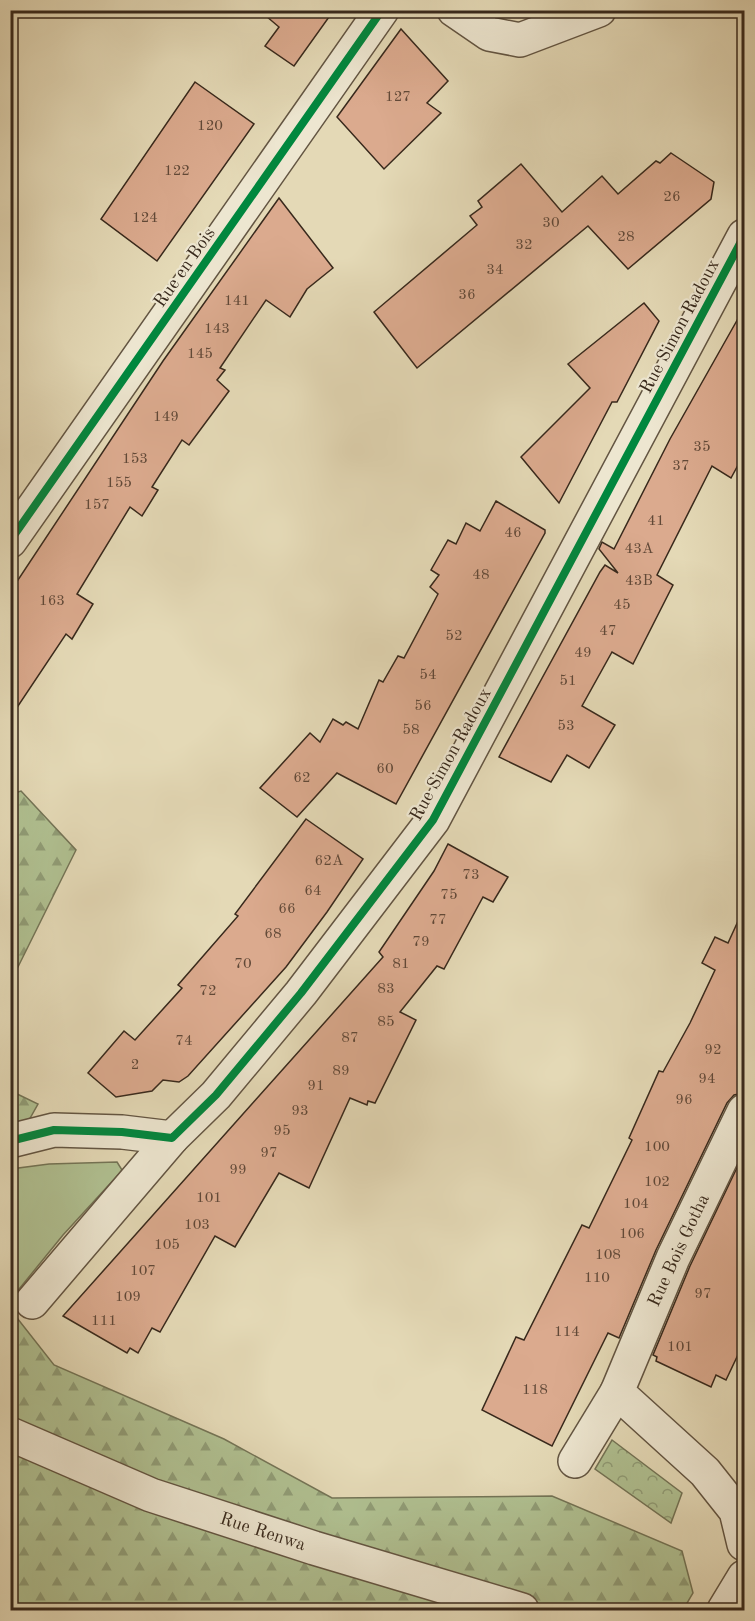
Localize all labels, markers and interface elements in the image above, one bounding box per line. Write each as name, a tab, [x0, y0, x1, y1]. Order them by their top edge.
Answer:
house number: 127	[385, 90, 411, 105]
house number: 120	[197, 119, 223, 134]
house number: 122	[164, 164, 190, 179]
house number: 26	[663, 190, 681, 205]
house number: 124	[132, 211, 158, 226]
house number: 30	[542, 216, 560, 231]
street label: Rue en Bois	[151, 224, 219, 311]
house number: 28	[617, 230, 635, 245]
house number: 32	[515, 238, 533, 253]
street label: Rue Simon Radoux	[637, 257, 723, 396]
house number: 34	[486, 263, 504, 278]
house number: 36	[458, 288, 476, 303]
house number: 141	[224, 294, 250, 309]
house number: 143	[204, 322, 230, 337]
house number: 145	[187, 347, 213, 362]
house number: 149	[153, 410, 179, 425]
house number: 35	[693, 440, 711, 455]
house number: 153	[122, 452, 148, 467]
house number: 37	[672, 459, 690, 474]
house number: 155	[106, 476, 132, 491]
house number: 157	[84, 498, 110, 513]
house number: 41	[647, 514, 665, 529]
house number: 46	[504, 526, 522, 541]
house number: 43A	[625, 542, 654, 557]
house number: 48	[472, 568, 490, 583]
house number: 43B	[625, 574, 653, 589]
house number: 163	[39, 594, 65, 609]
house number: 45	[613, 598, 631, 613]
house number: 47	[599, 624, 617, 639]
house number: 52	[445, 629, 463, 644]
house number: 49	[574, 646, 592, 661]
house number: 54	[419, 668, 437, 683]
house number: 51	[559, 674, 577, 689]
street label: Rue Simon Radoux	[407, 685, 495, 824]
house number: 56	[414, 699, 432, 714]
house number: 53	[557, 719, 575, 734]
house number: 58	[402, 723, 420, 738]
house number: 60	[376, 762, 394, 777]
house number: 62	[293, 771, 311, 786]
house number: 62A	[315, 854, 344, 869]
house number: 73	[462, 868, 480, 883]
house number: 64	[304, 884, 322, 899]
house number: 75	[440, 888, 458, 903]
house number: 66	[278, 902, 296, 917]
house number: 77	[429, 913, 447, 928]
house number: 68	[264, 927, 282, 942]
house number: 79	[412, 935, 430, 950]
house number: 70	[234, 957, 252, 972]
house number: 81	[392, 957, 410, 972]
house number: 83	[377, 982, 395, 997]
house number: 72	[199, 984, 217, 999]
house number: 85	[377, 1015, 395, 1030]
house number: 87	[341, 1031, 359, 1046]
house number: 74	[175, 1034, 193, 1049]
house number: 92	[704, 1043, 722, 1058]
house number: 2	[131, 1058, 139, 1073]
house number: 89	[332, 1064, 350, 1079]
house number: 94	[698, 1072, 716, 1087]
house number: 91	[307, 1079, 325, 1094]
house number: 96	[675, 1093, 693, 1108]
house number: 93	[291, 1104, 309, 1119]
house number: 95	[273, 1124, 291, 1139]
house number: 100	[644, 1140, 670, 1155]
house number: 97	[260, 1146, 278, 1161]
house number: 99	[229, 1163, 247, 1178]
house number: 102	[644, 1175, 670, 1190]
house number: 101	[196, 1191, 222, 1206]
street label: Rue Bois Gotha	[645, 1191, 713, 1309]
house number: 104	[623, 1197, 649, 1212]
house number: 103	[184, 1218, 210, 1233]
house number: 106	[619, 1227, 645, 1242]
house number: 105	[154, 1238, 180, 1253]
house number: 108	[595, 1248, 621, 1263]
house number: 107	[130, 1264, 156, 1279]
house number: 110	[584, 1271, 610, 1286]
house number: 97	[694, 1287, 712, 1302]
house number: 109	[115, 1290, 141, 1305]
house number: 111	[91, 1314, 117, 1329]
house number: 114	[554, 1325, 580, 1340]
house number: 101	[667, 1340, 693, 1355]
house number: 118	[522, 1383, 548, 1398]
street label: Rue Renwa	[218, 1510, 308, 1554]

